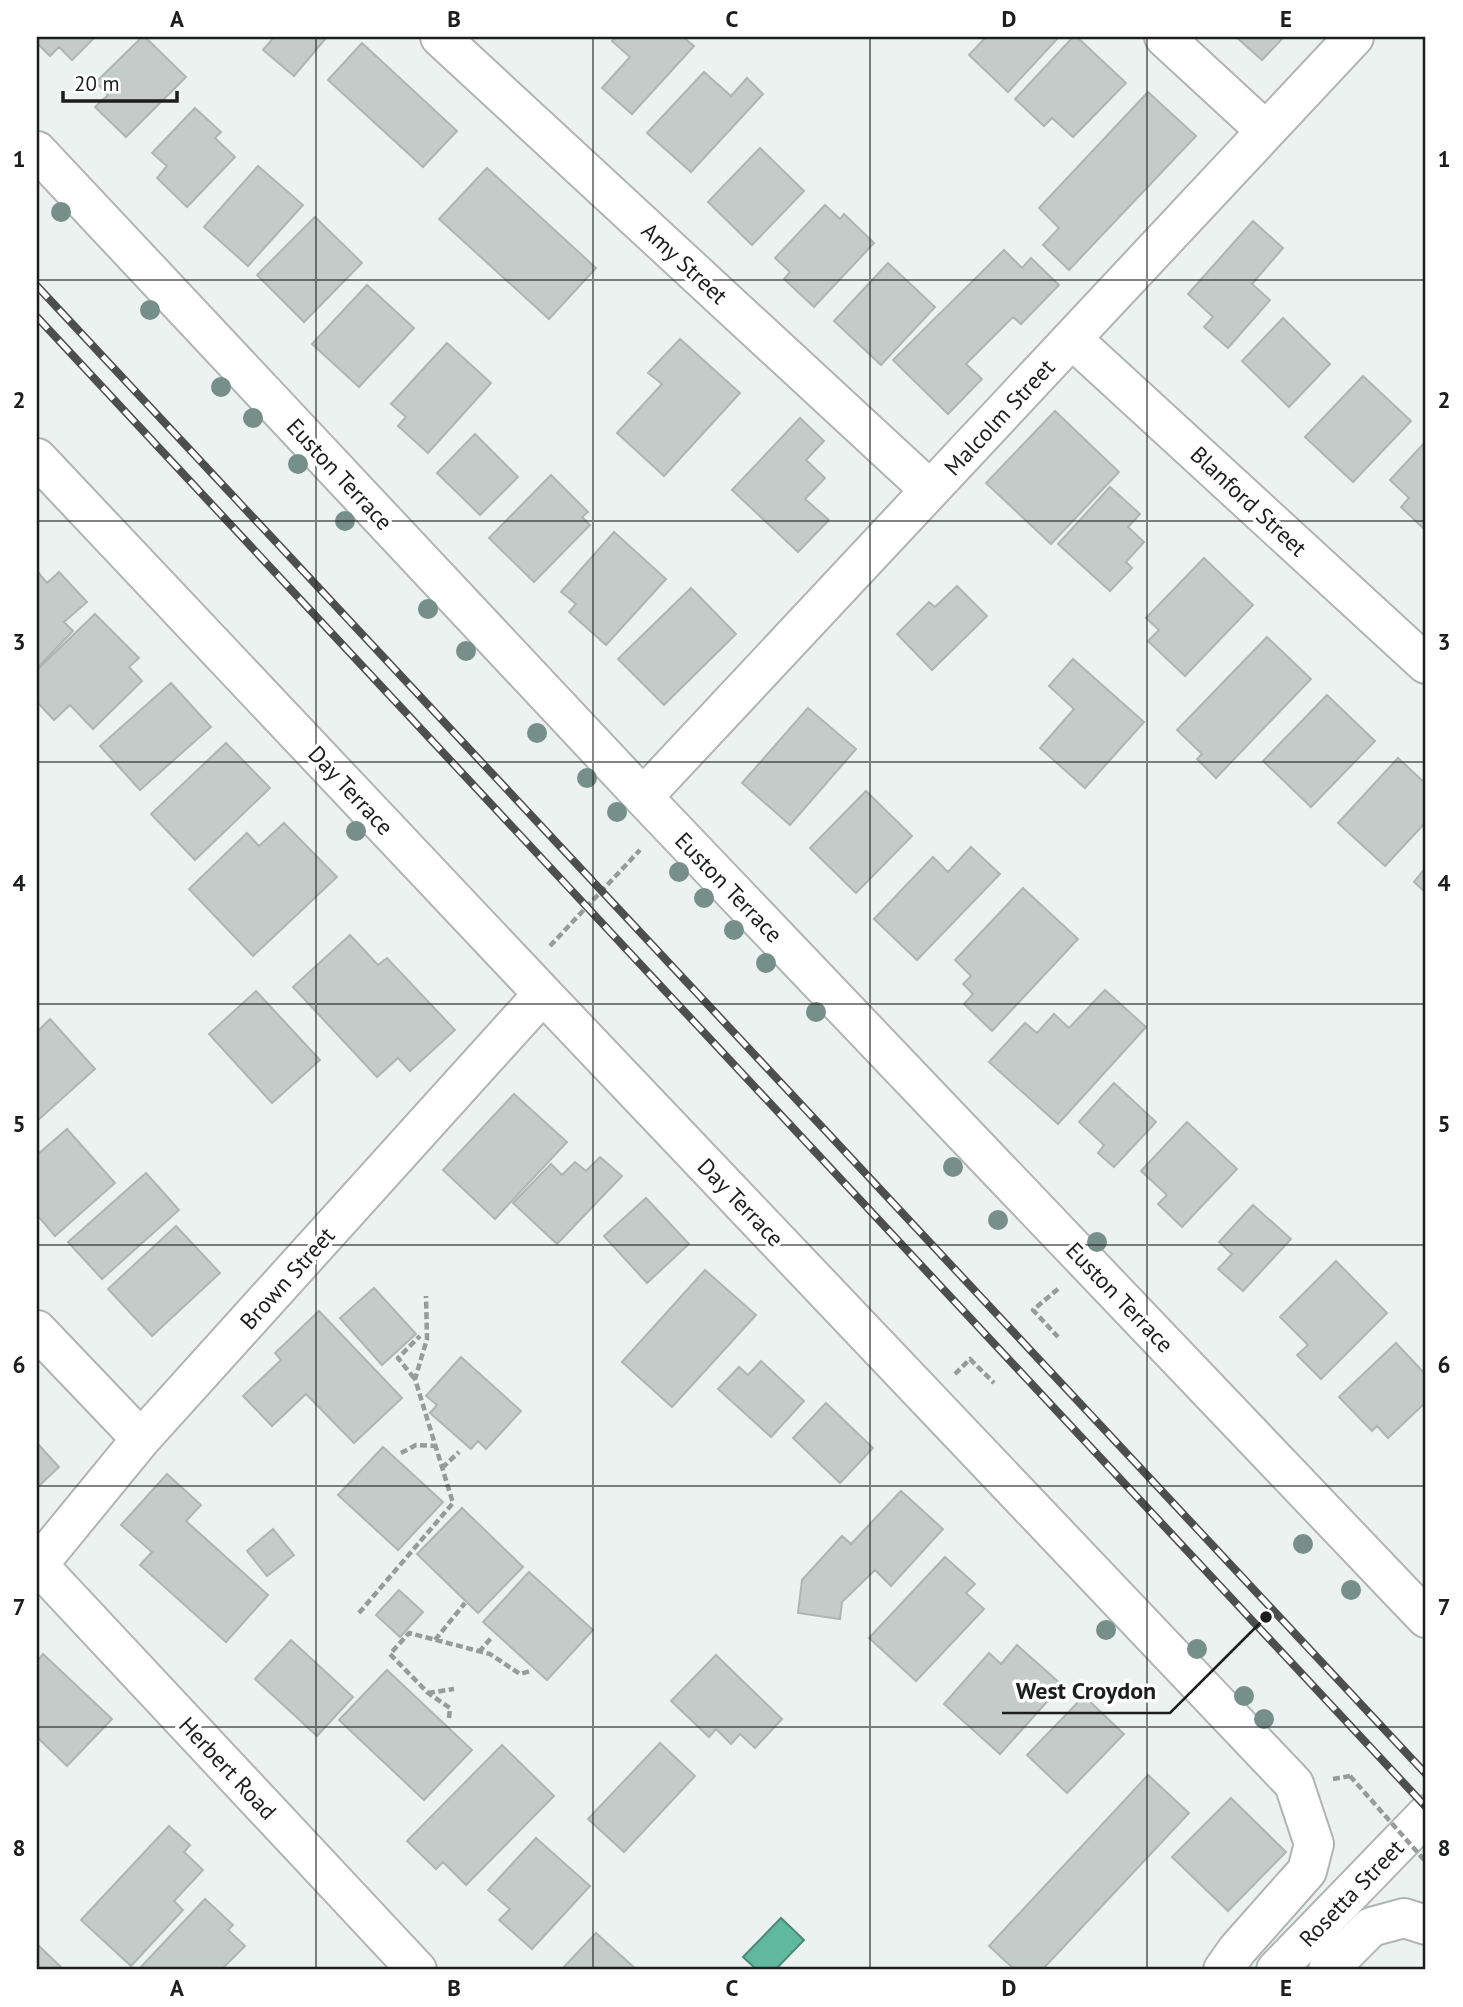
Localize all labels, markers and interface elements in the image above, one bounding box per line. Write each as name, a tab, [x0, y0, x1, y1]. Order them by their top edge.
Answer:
text: A	[170, 4, 184, 33]
text: B	[447, 4, 461, 33]
text: C	[726, 4, 739, 33]
text: D	[1002, 4, 1016, 33]
text: E	[1280, 4, 1292, 33]
scale bar	[63, 60, 177, 104]
text: 20 m	[74, 70, 120, 97]
text: 1	[12, 144, 26, 173]
text: 1	[1437, 144, 1451, 173]
street label: Amy Street	[636, 216, 734, 310]
street label: Malcolm Street	[938, 353, 1060, 481]
text: 2	[12, 385, 26, 414]
text: 2	[1437, 385, 1451, 414]
street label: Euston Terrace	[281, 412, 399, 536]
street label: Blanford Street	[1185, 440, 1313, 562]
text: 3	[12, 627, 26, 656]
text: 3	[1437, 627, 1451, 656]
street label: Day Terrace	[302, 739, 400, 841]
street label: Euston Terrace	[669, 826, 789, 948]
text: 4	[12, 868, 26, 897]
text: 4	[1437, 868, 1451, 897]
text: 5	[12, 1109, 26, 1138]
text: 5	[1437, 1109, 1451, 1138]
street label: Day Terrace	[692, 1152, 790, 1252]
street label: Brown Street	[233, 1221, 341, 1335]
street label: Euston Terrace	[1060, 1236, 1180, 1358]
text: 6	[12, 1350, 26, 1379]
text: 6	[1437, 1350, 1451, 1379]
text: 7	[12, 1592, 26, 1621]
text: 7	[1437, 1592, 1451, 1621]
callout: West Croydon	[1002, 1668, 1170, 1713]
text: West Croydon	[1016, 1675, 1156, 1706]
street label: Herbert Road	[173, 1710, 283, 1826]
text: 8	[12, 1833, 26, 1862]
street label: Rosetta Street	[1293, 1833, 1410, 1953]
text: 8	[1437, 1833, 1451, 1862]
text: A	[170, 1973, 184, 2002]
text: B	[447, 1973, 461, 2002]
text: C	[726, 1973, 739, 2002]
text: D	[1002, 1973, 1016, 2002]
text: E	[1280, 1973, 1292, 2002]

